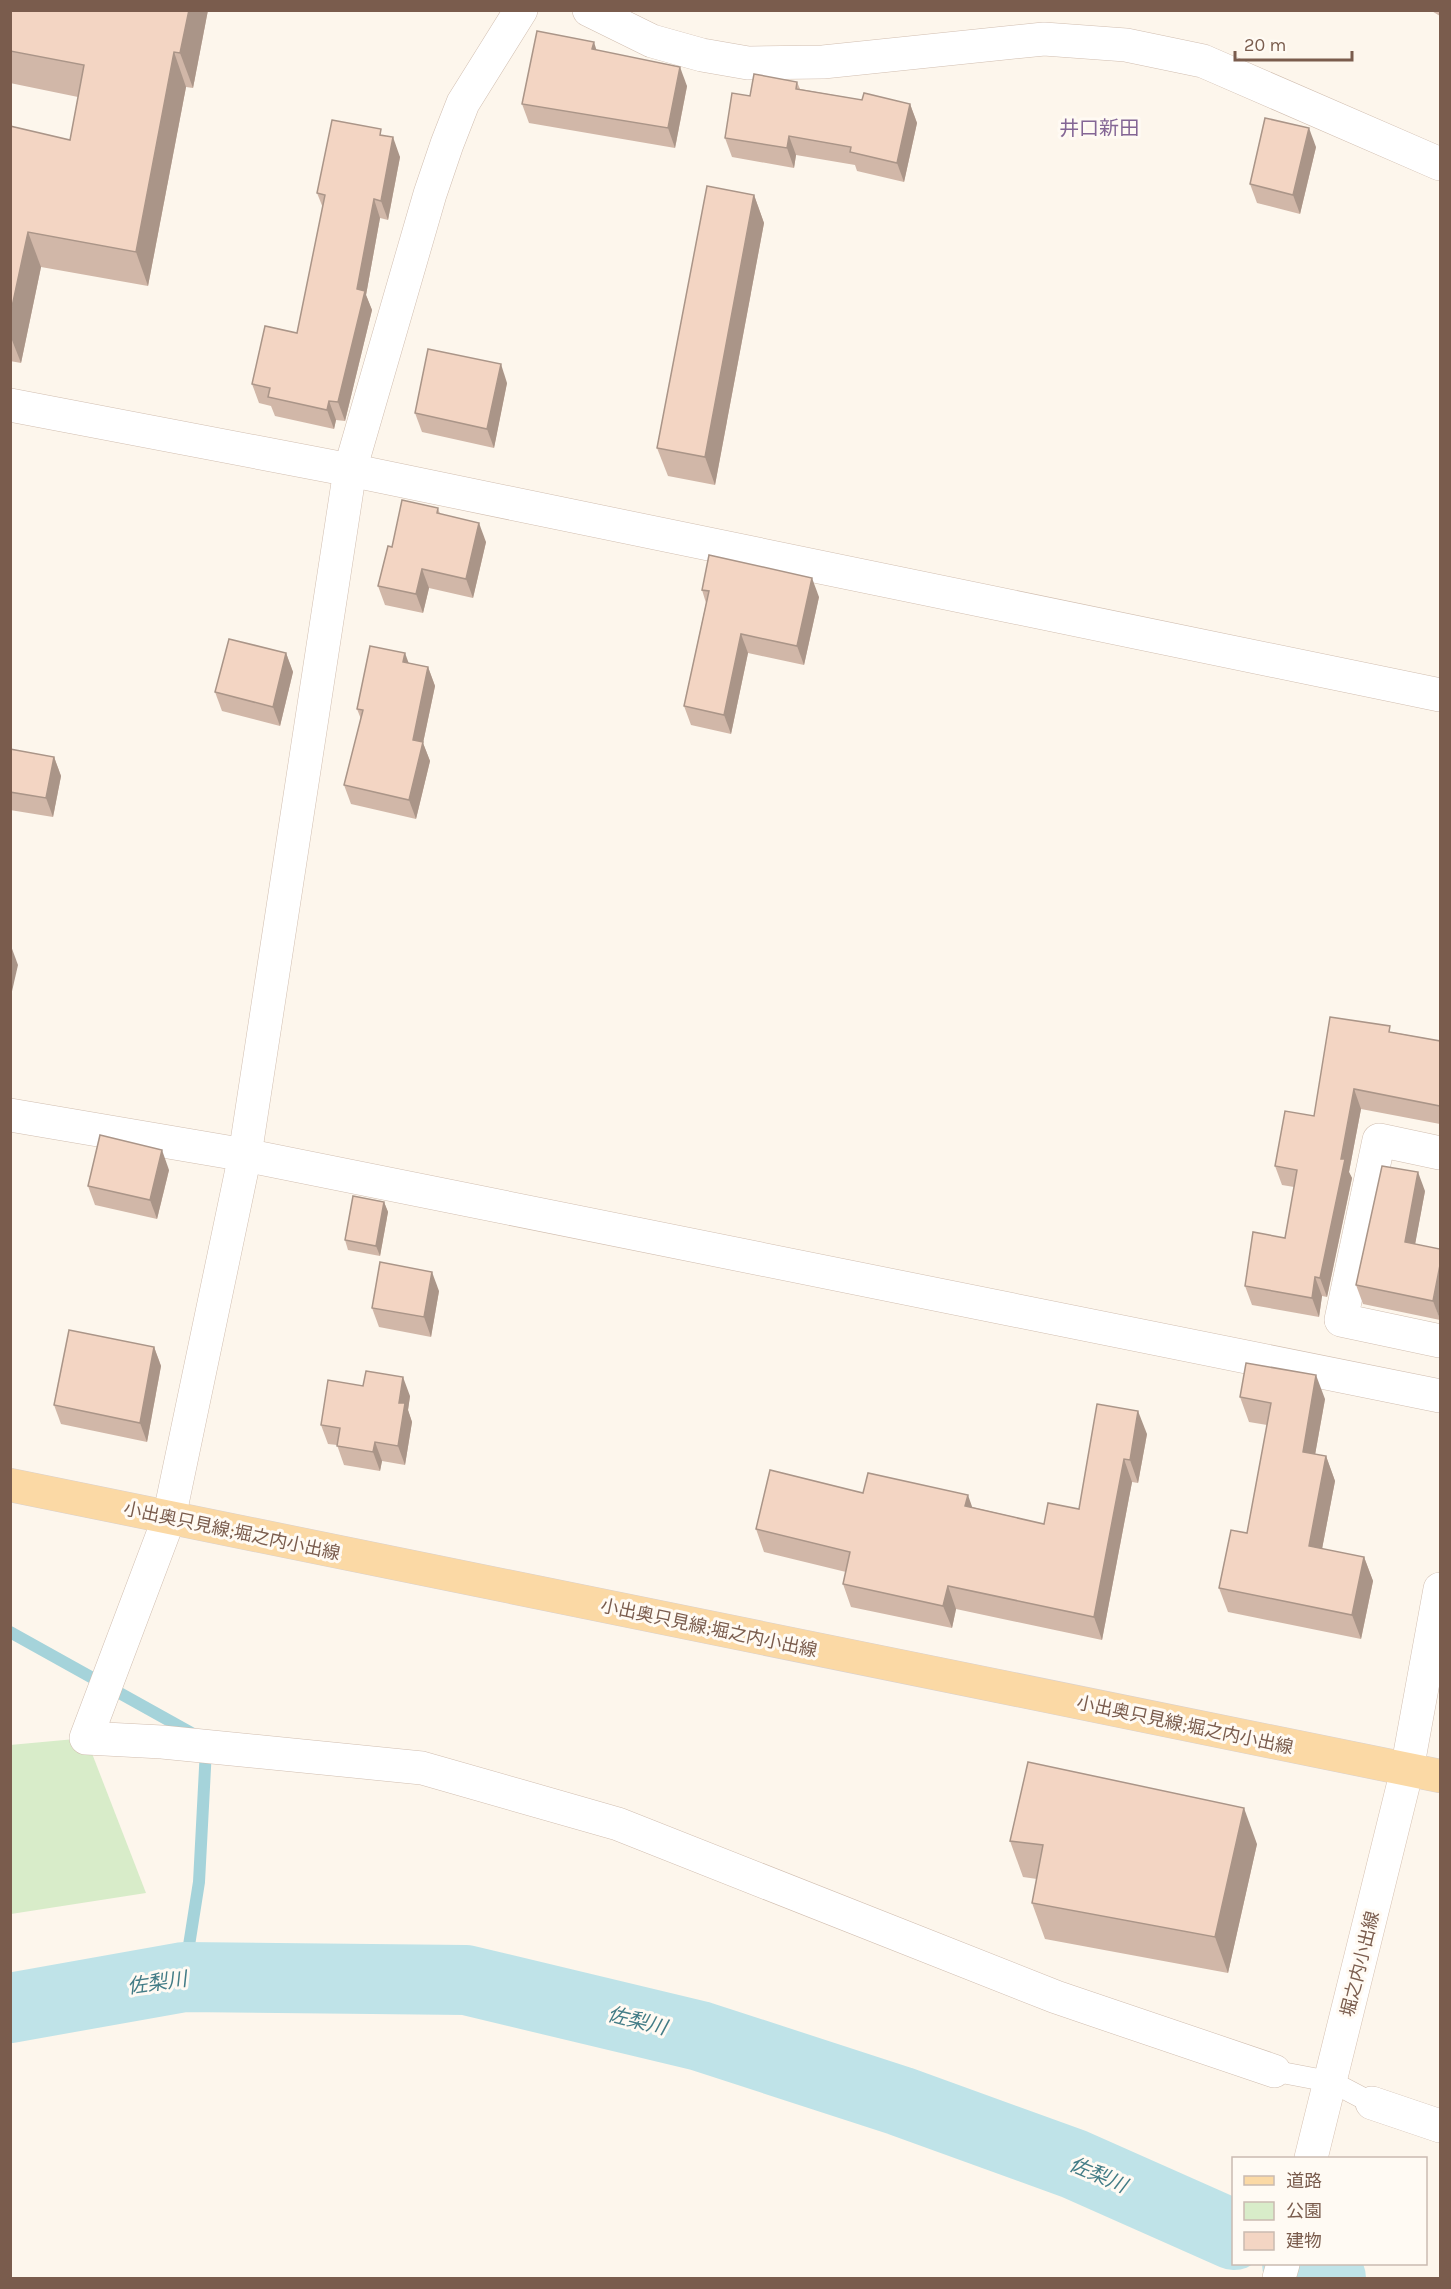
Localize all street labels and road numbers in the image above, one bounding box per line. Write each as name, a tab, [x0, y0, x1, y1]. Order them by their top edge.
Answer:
street label: 小出奥只見線;堀之内小出線	[122, 1497, 342, 1565]
street label: 小出奥只見線;堀之内小出線	[599, 1594, 819, 1662]
street label: 小出奥只見線;堀之内小出線	[1075, 1691, 1295, 1759]
street label: 堀之内小出線	[1336, 1909, 1384, 2019]

